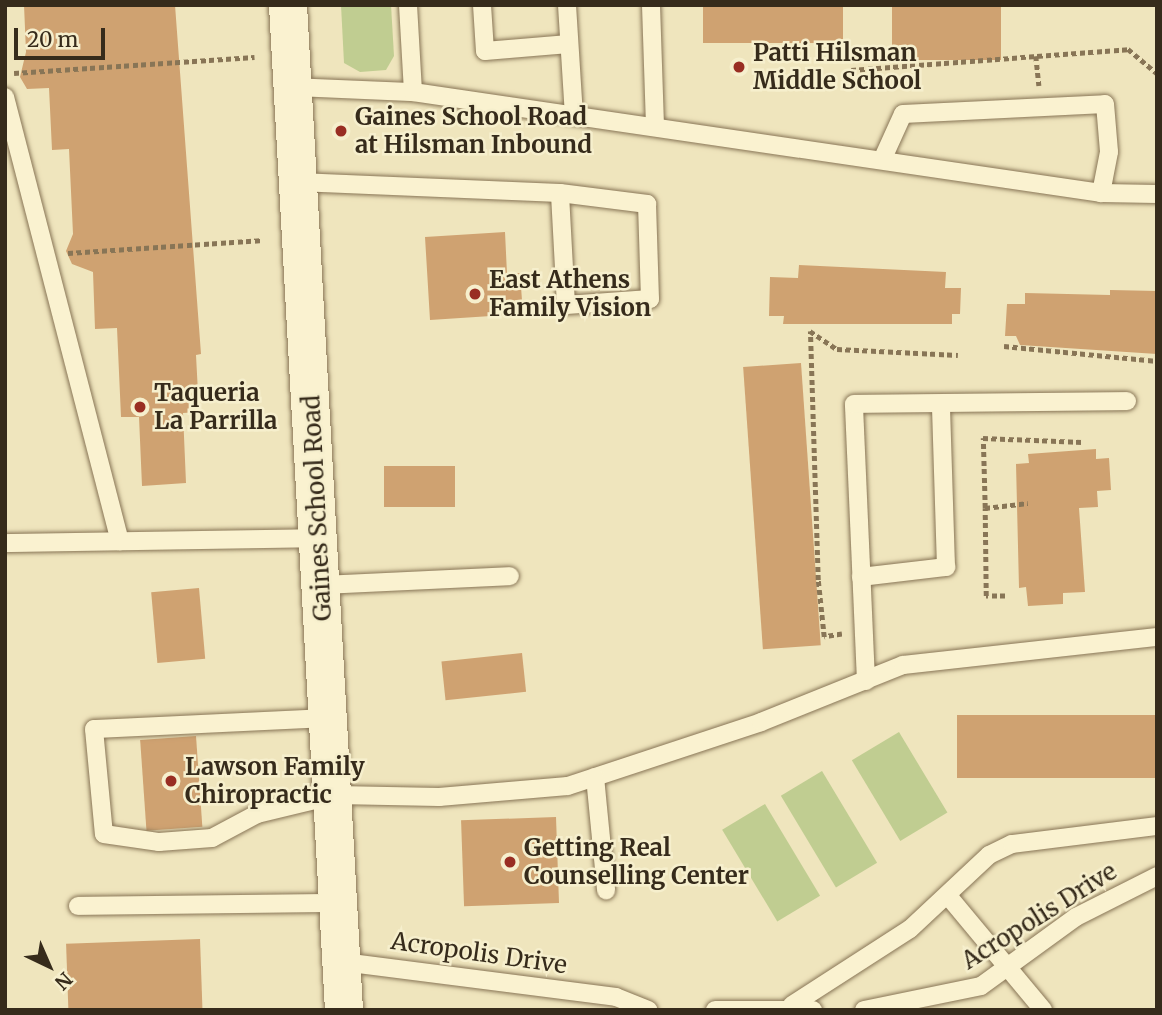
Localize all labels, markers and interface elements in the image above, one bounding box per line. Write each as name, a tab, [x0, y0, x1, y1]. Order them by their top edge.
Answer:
scale bar	[18, 14, 108, 58]
text: 20 m	[27, 26, 78, 53]
place label: Patti Hilsman Middle School	[753, 39, 921, 95]
marker: Patti Hilsman Middle School	[731, 59, 747, 75]
place label: Gaines School Road at Hilsman Inbound	[355, 103, 592, 159]
marker: Gaines School Road at Hilsman Inbound	[333, 123, 349, 139]
place label: East Athens Family Vision	[489, 266, 651, 322]
marker: East Athens Family Vision	[467, 286, 483, 302]
place label: Taqueria La Parrilla	[154, 379, 278, 435]
street label: Gaines School Road	[297, 394, 337, 622]
marker: Taqueria La Parrilla	[132, 399, 148, 415]
place label: Lawson Family Chiropractic	[185, 753, 365, 809]
marker: Lawson Family Chiropractic	[163, 773, 179, 789]
place label: Getting Real Counselling Center	[524, 834, 749, 890]
marker: Getting Real Counselling Center	[502, 854, 518, 870]
street label: Acropolis Drive	[956, 857, 1122, 975]
street label: Acropolis Drive	[389, 926, 569, 980]
north arrow	[14, 931, 84, 1001]
text: N	[50, 967, 77, 995]

